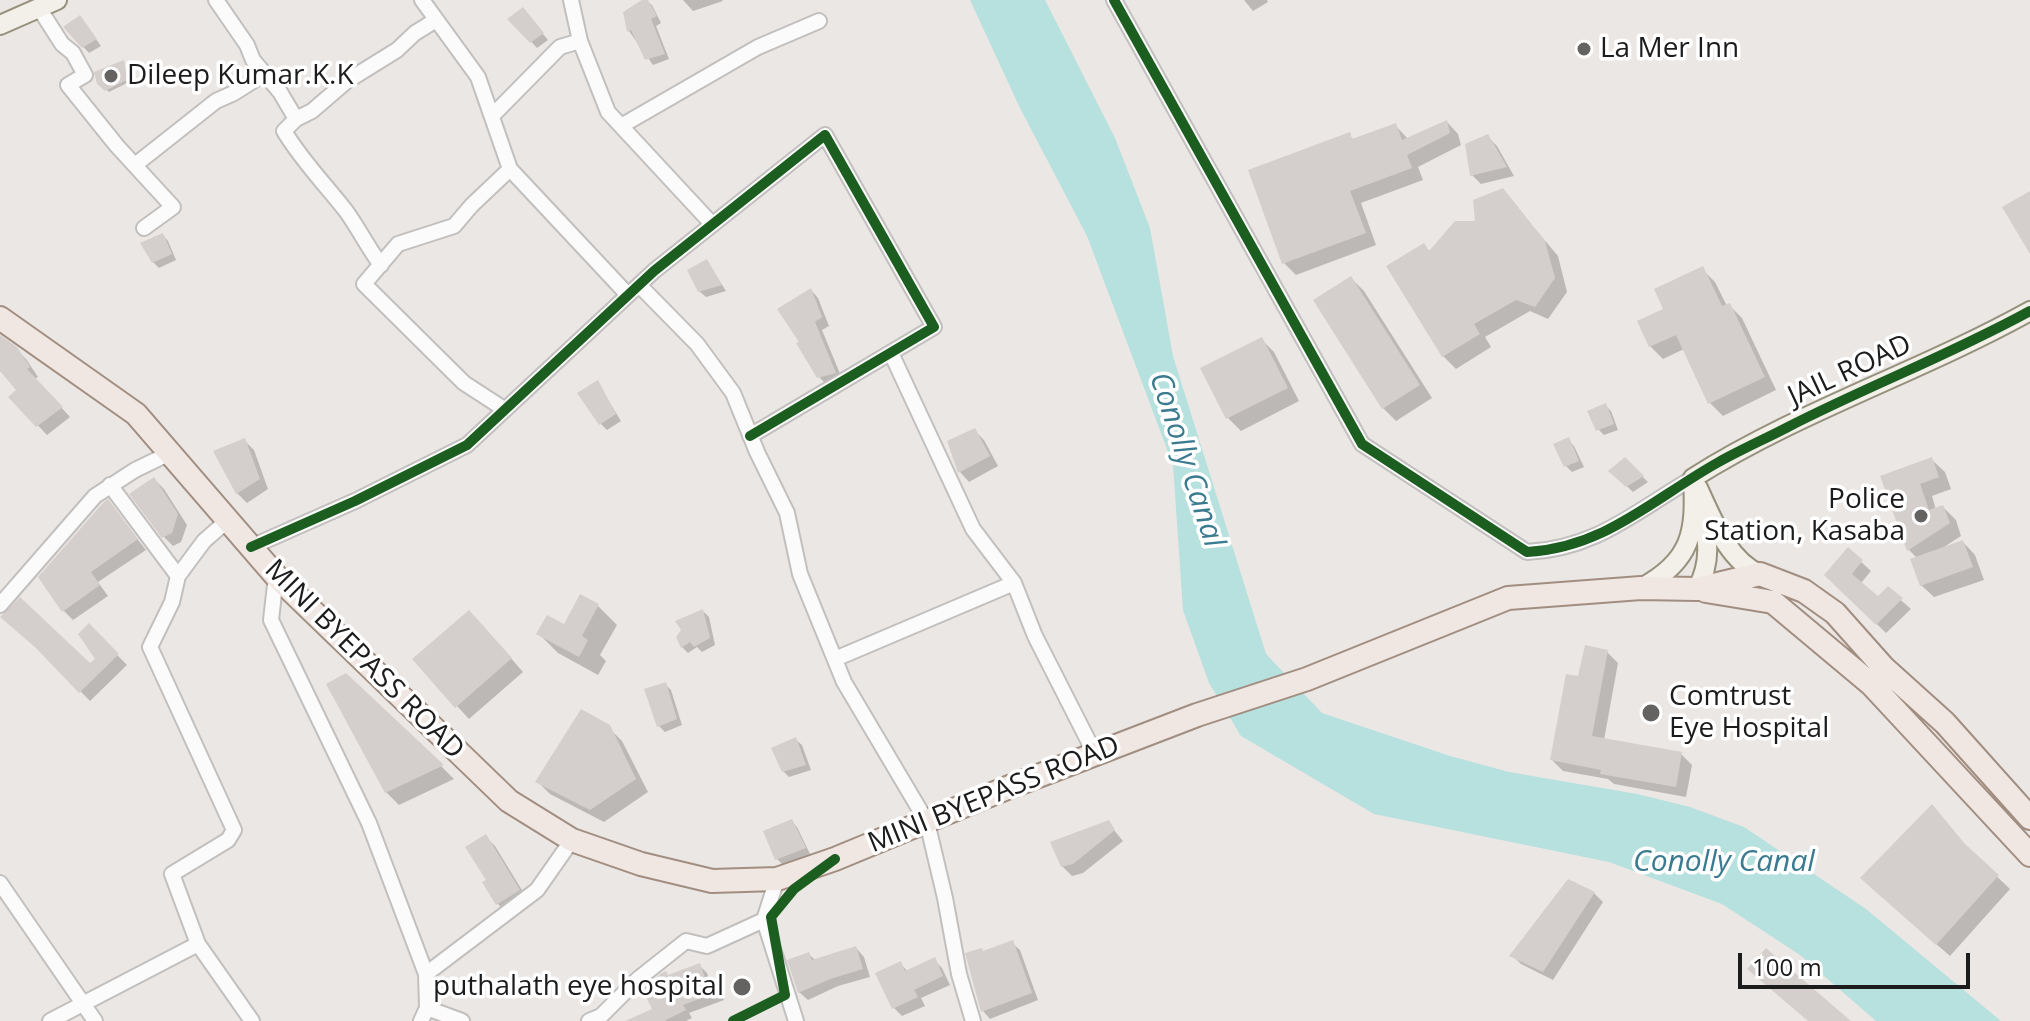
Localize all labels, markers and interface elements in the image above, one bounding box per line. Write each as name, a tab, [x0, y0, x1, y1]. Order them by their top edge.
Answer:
place label: La Mer Inn	[1600, 32, 1739, 66]
marker: La Mer Inn	[1575, 40, 1593, 58]
place label: Dileep Kumar.K.K	[127, 59, 354, 93]
marker: Dileep Kumar.K.K	[102, 67, 120, 85]
street label: JAIL ROAD	[1783, 328, 1917, 414]
water label: Conolly Canal	[1141, 368, 1231, 552]
place label: Police Station, Kasaba	[1704, 483, 1905, 549]
marker: Police Station, Kasaba	[1912, 507, 1930, 525]
street label: MINI BYEPASS ROAD	[257, 553, 471, 767]
place label: Comtrust Eye Hospital	[1669, 680, 1829, 746]
marker: Comtrust Eye Hospital	[1640, 702, 1662, 724]
street label: MINI BYEPASS ROAD	[863, 729, 1125, 861]
water label: Conolly Canal	[1633, 844, 1815, 880]
scale bar	[1742, 937, 1974, 987]
text: 100 m	[1752, 950, 1822, 983]
place label: puthalath eye hospital	[433, 970, 724, 1004]
marker: puthalath eye hospital	[731, 976, 753, 998]

